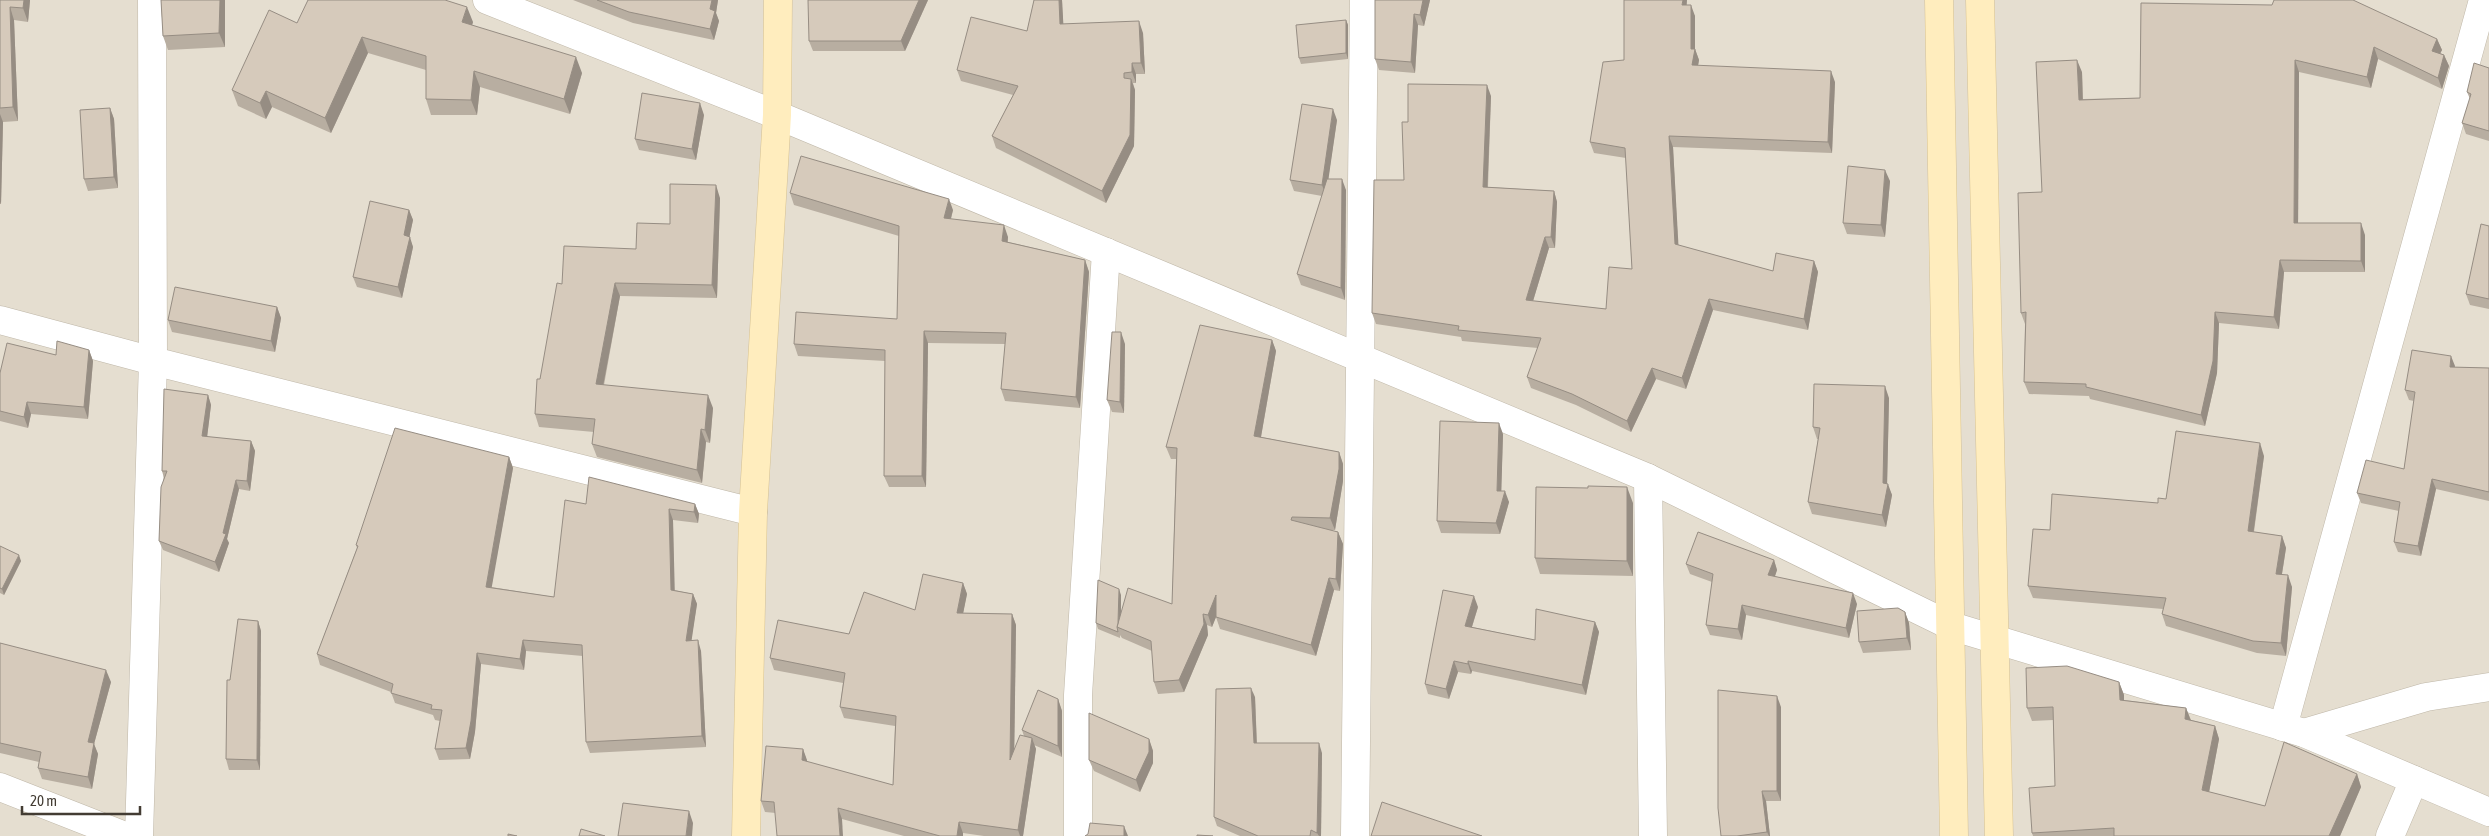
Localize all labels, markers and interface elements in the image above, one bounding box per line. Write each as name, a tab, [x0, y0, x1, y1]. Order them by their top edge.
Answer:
scale bar	[22, 784, 140, 816]
text: 20 m	[30, 792, 57, 809]

